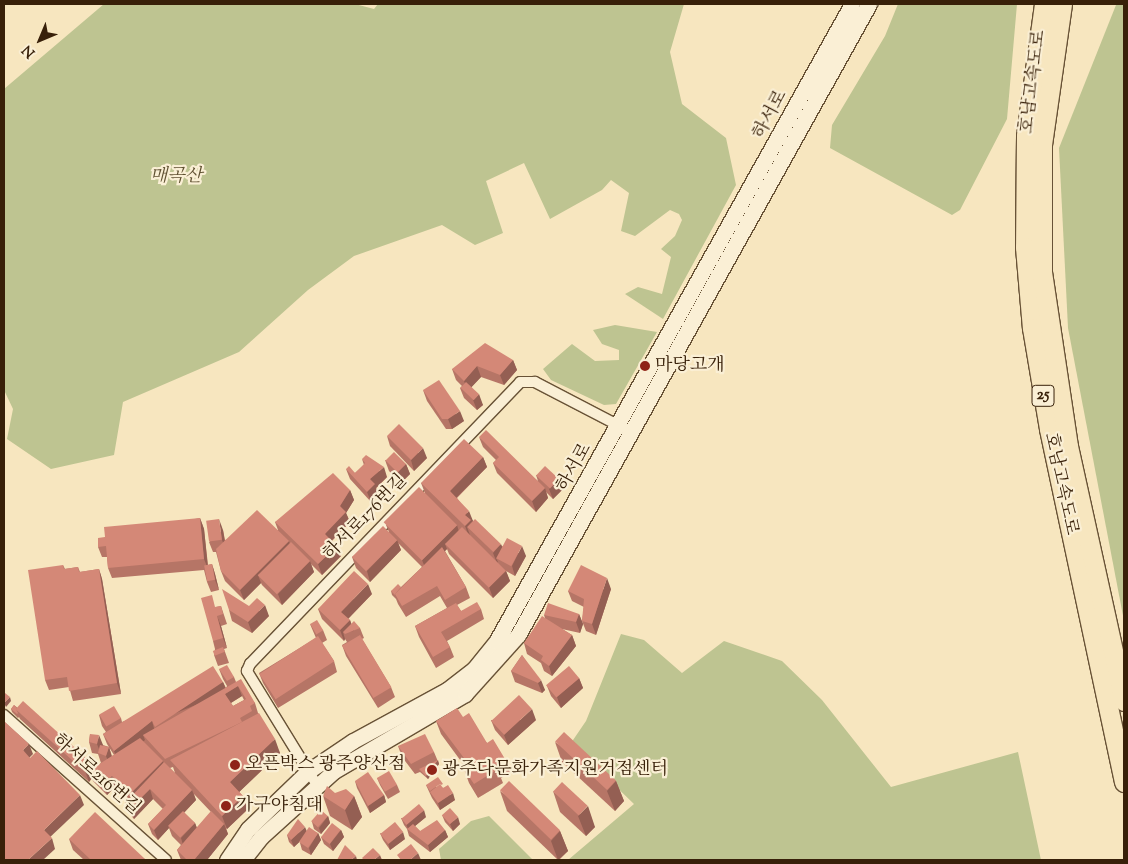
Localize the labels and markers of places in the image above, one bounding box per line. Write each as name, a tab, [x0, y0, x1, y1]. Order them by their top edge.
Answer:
place label: 마당고개	[655, 355, 725, 377]
marker: 마당고개	[639, 360, 651, 372]
place label: 오픈박스 광주양산점	[245, 754, 405, 776]
marker: 오픈박스 광주양산점	[229, 759, 241, 771]
place label: 광주다문화가족지원거점센터	[442, 759, 668, 781]
marker: 광주다문화가족지원거점센터	[426, 764, 438, 776]
place label: 가구야침대	[236, 795, 323, 817]
marker: 가구야침대	[220, 800, 232, 812]

